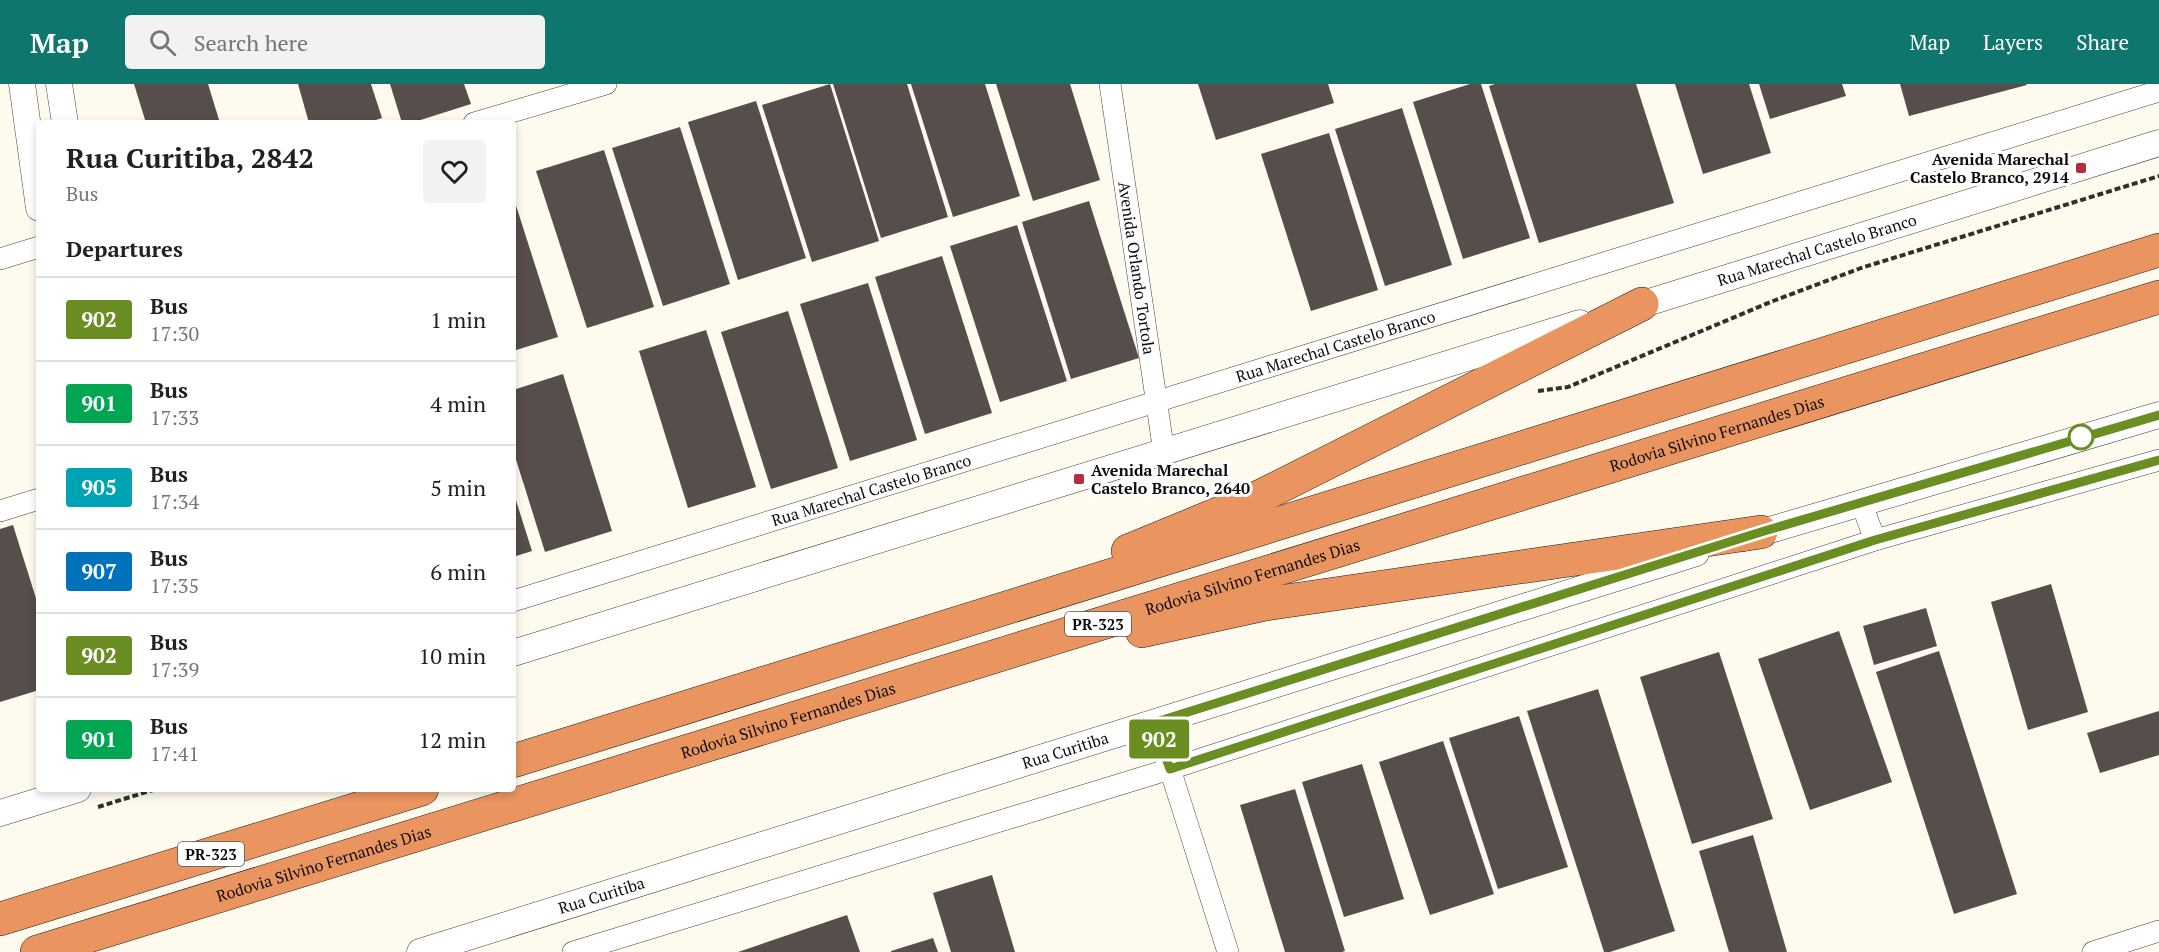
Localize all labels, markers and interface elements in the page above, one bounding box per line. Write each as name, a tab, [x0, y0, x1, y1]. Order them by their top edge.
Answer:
search box	[125, 15, 545, 69]
text: Map	[30, 24, 89, 61]
icon: search	[146, 26, 179, 59]
text: Search here	[194, 28, 308, 57]
text: Map	[1909, 28, 1950, 56]
text: Layers	[1983, 28, 2043, 56]
text: Share	[2076, 28, 2129, 56]
text: Rua Curitiba, 2842	[66, 139, 314, 176]
button: heart	[423, 140, 486, 203]
place label: Avenida Marechal Castelo Branco, 2914	[1910, 148, 2069, 188]
marker: Avenida Marechal Castelo Branco, 2914	[2074, 161, 2088, 175]
text: Bus	[66, 180, 98, 207]
street label: Avenida Orlando Tortola	[1113, 180, 1160, 356]
street label: Rua Marechal Castelo Branco	[1714, 208, 1919, 291]
text: Departures	[66, 234, 183, 263]
text: Bus	[150, 291, 188, 320]
text: 902	[81, 305, 117, 333]
text: 1 min	[430, 305, 486, 334]
street label: Rua Marechal Castelo Branco	[1233, 305, 1438, 387]
text: 17:30	[150, 320, 199, 347]
text: Bus	[150, 375, 188, 404]
text: 901	[81, 389, 117, 417]
text: 4 min	[430, 389, 486, 418]
street label: Rodovia Silvino Fernandes Dias	[1607, 390, 1827, 477]
text: 17:33	[150, 404, 199, 431]
unlabelled marker	[2068, 424, 2094, 450]
street label: Rua Marechal Castelo Branco	[769, 449, 974, 531]
text: Bus	[150, 459, 188, 488]
place label: Avenida Marechal Castelo Branco, 2640	[1091, 459, 1250, 499]
marker: Avenida Marechal Castelo Branco, 2640	[1072, 472, 1086, 486]
text: 905	[81, 473, 117, 501]
text: 5 min	[430, 473, 486, 502]
text: 17:34	[150, 488, 199, 515]
street label: Rodovia Silvino Fernandes Dias	[1142, 533, 1363, 620]
text: Bus	[150, 543, 188, 572]
text: 907	[81, 557, 117, 585]
text: 6 min	[430, 557, 486, 586]
text: 17:35	[150, 572, 199, 599]
road number: PR-323	[1065, 612, 1131, 636]
text: Bus	[150, 627, 188, 656]
text: 902	[81, 641, 117, 669]
text: 10 min	[419, 641, 486, 670]
text: 17:39	[150, 656, 199, 683]
street label: Rodovia Silvino Fernandes Dias	[678, 677, 898, 764]
text: Bus	[150, 711, 188, 740]
line badge: 902	[1124, 720, 1194, 758]
text: 901	[81, 725, 117, 753]
text: 12 min	[419, 725, 486, 754]
text: 902	[1141, 725, 1177, 753]
street label: Rua Curitiba	[1019, 726, 1111, 774]
text: 17:41	[150, 740, 199, 767]
street label: Rodovia Silvino Fernandes Dias	[214, 820, 434, 907]
road number: PR-323	[178, 842, 244, 866]
street label: Rua Curitiba	[555, 871, 647, 919]

